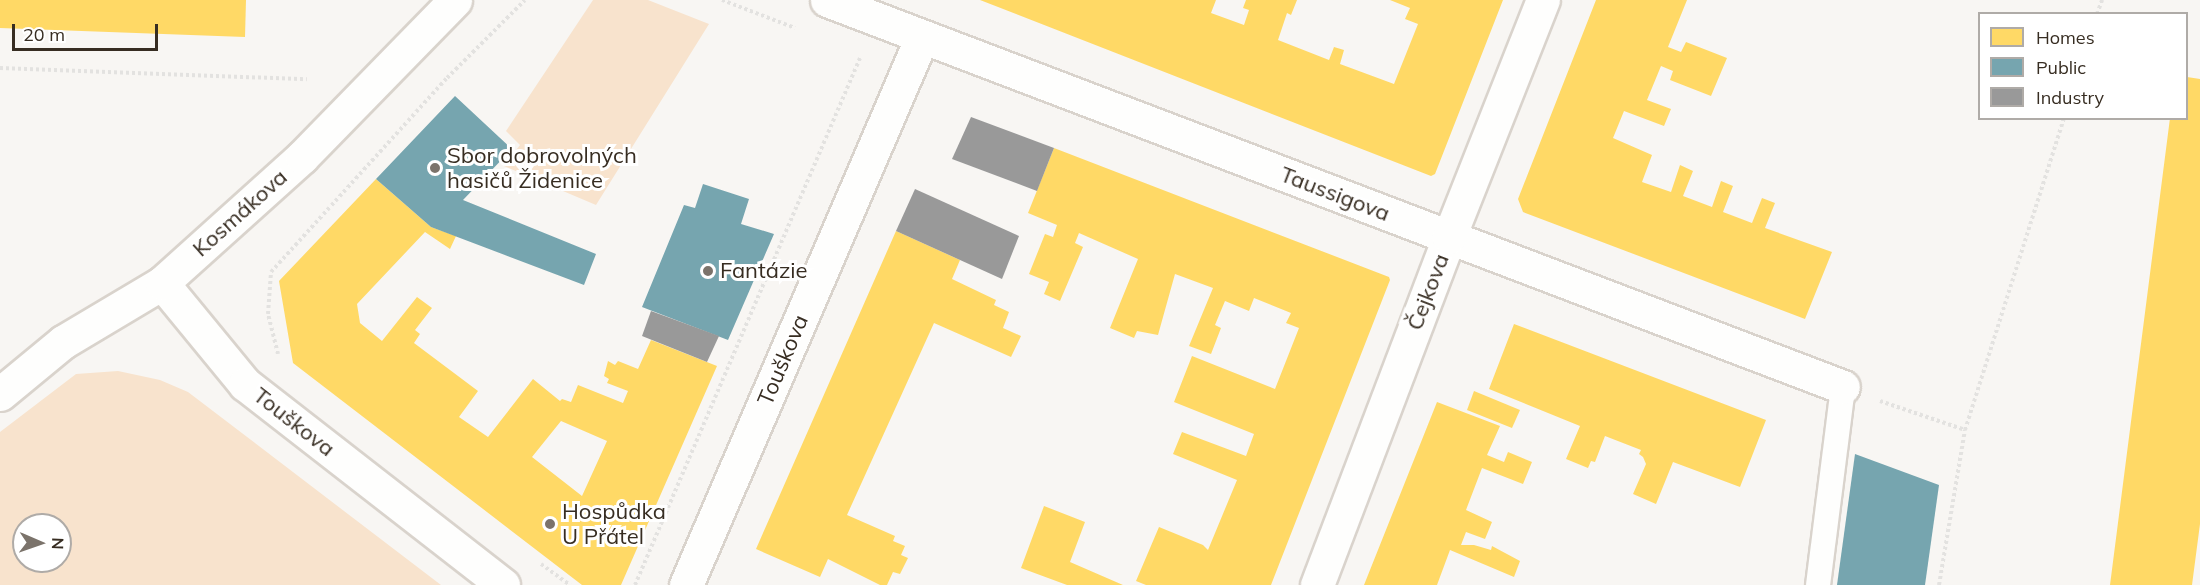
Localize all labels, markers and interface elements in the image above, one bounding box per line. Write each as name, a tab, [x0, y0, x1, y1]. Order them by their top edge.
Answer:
scale bar	[15, 12, 160, 50]
legend	[1978, 12, 2188, 120]
text: 20 m	[23, 23, 65, 46]
text: Homes	[2036, 26, 2095, 49]
text: Public	[2036, 56, 2086, 79]
text: Industry	[2036, 86, 2104, 109]
place label: Sbor dobrovolných hasičů Židenice	[447, 142, 637, 194]
marker: Sbor dobrovolných hasičů Židenice	[428, 161, 442, 175]
street label: Taussigova	[1277, 161, 1393, 227]
street label: Kosmákova	[187, 164, 293, 262]
street label: Čejkova	[1401, 250, 1455, 334]
place label: Fantázie	[720, 258, 808, 284]
marker: Fantázie	[701, 264, 715, 278]
street label: Touškova	[752, 311, 814, 409]
street label: Touškova	[248, 382, 340, 462]
place label: Hospůdka U Přátel	[562, 498, 666, 550]
north arrow	[12, 513, 72, 573]
marker: Hospůdka U Přátel	[543, 517, 557, 531]
text: N	[48, 537, 68, 550]

